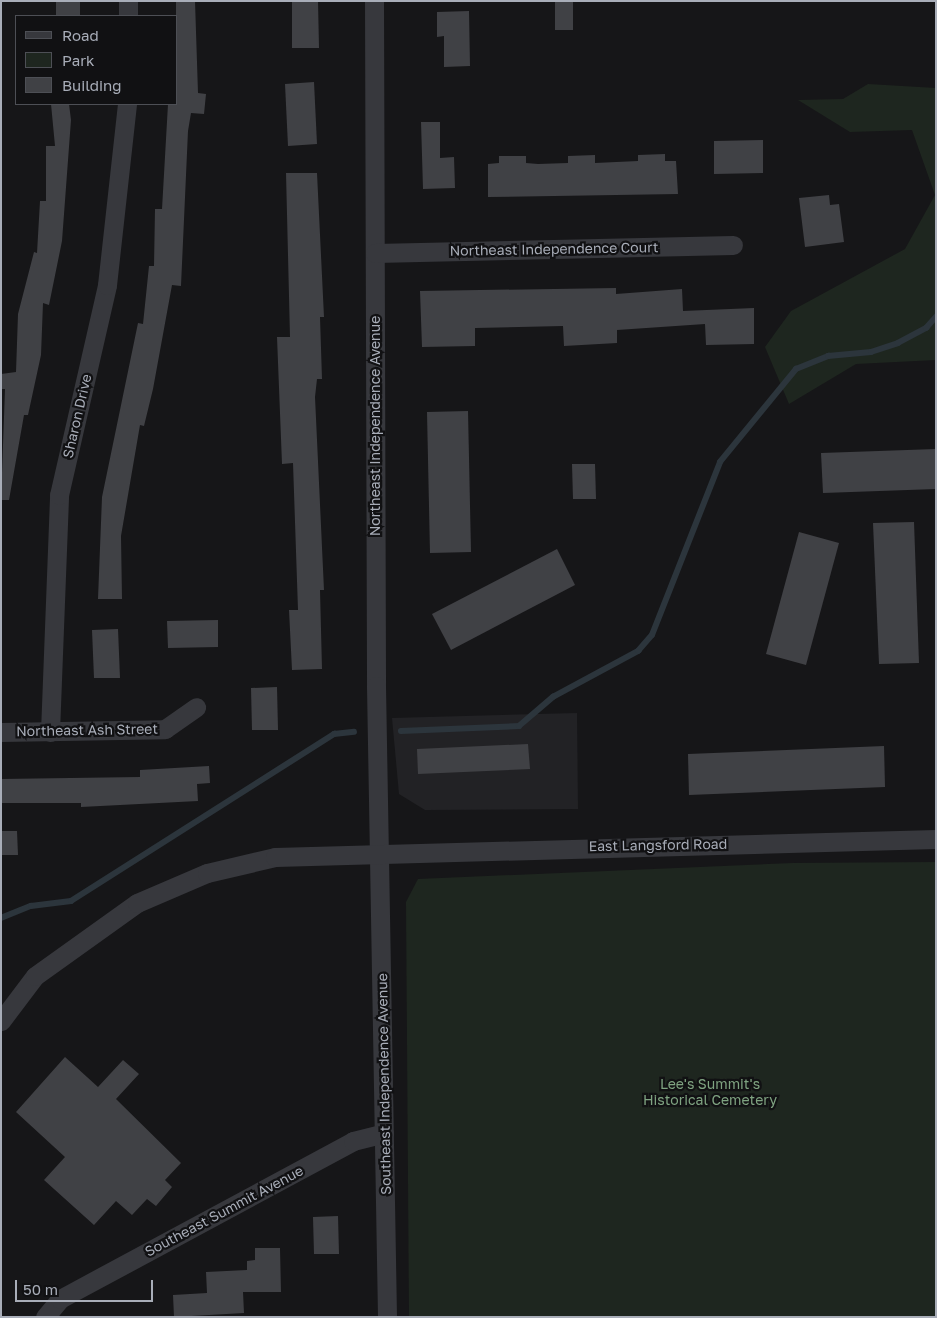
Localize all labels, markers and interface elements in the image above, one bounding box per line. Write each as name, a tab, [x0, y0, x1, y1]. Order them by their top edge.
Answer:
legend	[15, 15, 178, 105]
text: Road	[62, 26, 99, 44]
text: Park	[62, 51, 94, 69]
text: Building	[62, 76, 122, 94]
street label: Northeast Independence Court	[449, 239, 659, 259]
street label: Northeast Independence Avenue	[367, 316, 383, 536]
street label: Sharon Drive	[59, 372, 95, 460]
street label: Northeast Ash Street	[16, 720, 158, 740]
street label: East Langsford Road	[589, 835, 727, 855]
street label: Southeast Independence Avenue	[374, 973, 394, 1195]
park label: Lee's Summit's Historical Cemetery	[643, 1076, 777, 1108]
street label: Southeast Summit Avenue	[142, 1162, 306, 1260]
scale bar	[18, 1270, 155, 1302]
text: 50 m	[23, 1280, 58, 1298]

